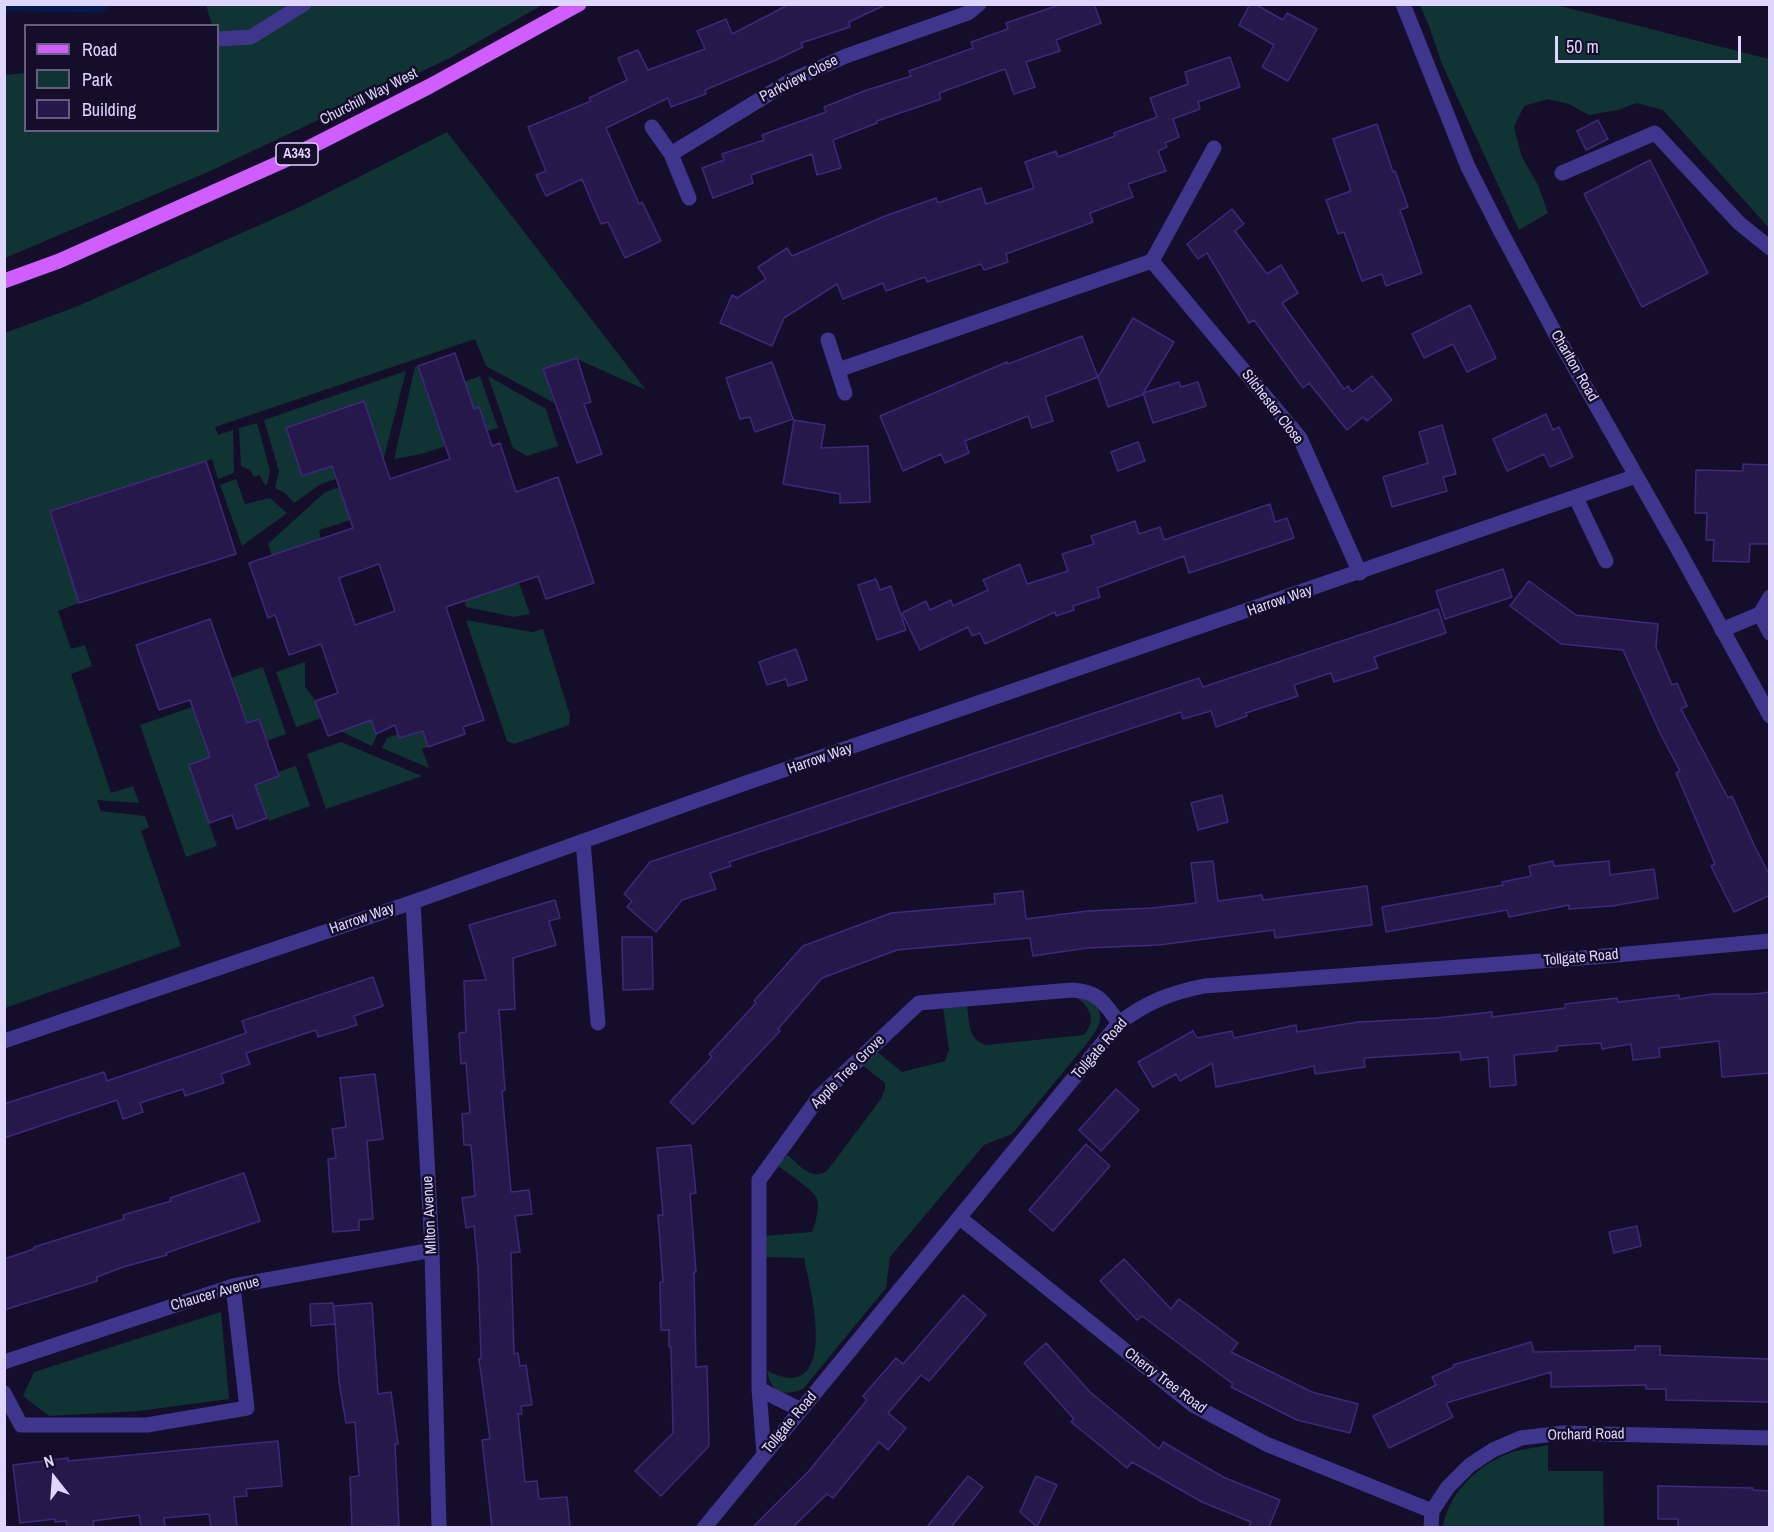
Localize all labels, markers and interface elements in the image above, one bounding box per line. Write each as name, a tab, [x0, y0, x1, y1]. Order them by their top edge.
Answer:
legend	[24, 24, 219, 132]
scale bar	[1558, 24, 1744, 62]
text: 50 m	[1566, 34, 1599, 59]
text: Road	[82, 37, 117, 62]
street label: Parkview Close	[757, 52, 841, 106]
street label: Churchill Way West	[317, 65, 421, 129]
text: Park	[82, 67, 112, 92]
text: Building	[82, 97, 136, 122]
road number: A343	[276, 143, 318, 165]
street label: Charlton Road	[1546, 327, 1602, 405]
street label: Silchester Close	[1237, 366, 1307, 448]
street label: Harrow Way	[1245, 582, 1315, 620]
street label: Harrow Way	[785, 740, 855, 778]
street label: Harrow Way	[327, 900, 397, 938]
street label: Tollgate Road	[1543, 946, 1619, 970]
street label: Tollgate Road	[1069, 1015, 1131, 1083]
street label: Apple Tree Grove	[807, 1031, 889, 1113]
street label: Milton Avenue	[419, 1175, 441, 1255]
street label: Chaucer Avenue	[169, 1273, 261, 1315]
street label: Cherry Tree Road	[1120, 1344, 1210, 1418]
street label: Tollgate Road	[759, 1388, 821, 1458]
street label: Orchard Road	[1547, 1425, 1625, 1445]
north arrow	[24, 1448, 84, 1508]
text: N	[41, 1449, 56, 1473]

